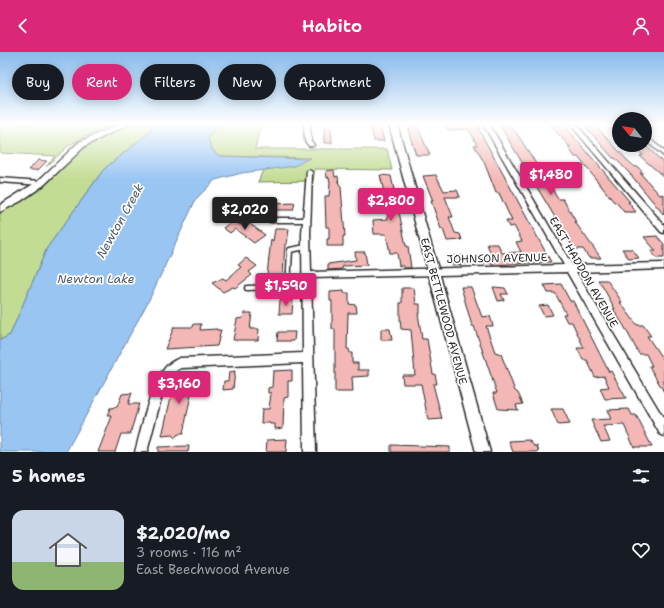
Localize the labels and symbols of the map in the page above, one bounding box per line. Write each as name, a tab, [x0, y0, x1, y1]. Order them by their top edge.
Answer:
north arrow	[612, 112, 652, 152]
pin: $1,480	[518, 162, 584, 196]
water label: Newton Creek	[93, 181, 147, 261]
pin: $2,800	[358, 188, 424, 222]
pin: $2,020	[212, 197, 278, 231]
street label: EAST HADDON AVENUE	[546, 214, 622, 330]
street label: EAST BETTLEWOOD AVENUE	[417, 236, 470, 386]
street label: JOHNSON AVENUE	[446, 250, 548, 267]
water label: Newton Lake	[57, 271, 135, 287]
pin: $1,590	[253, 273, 319, 307]
pin: $3,160	[146, 371, 212, 405]

